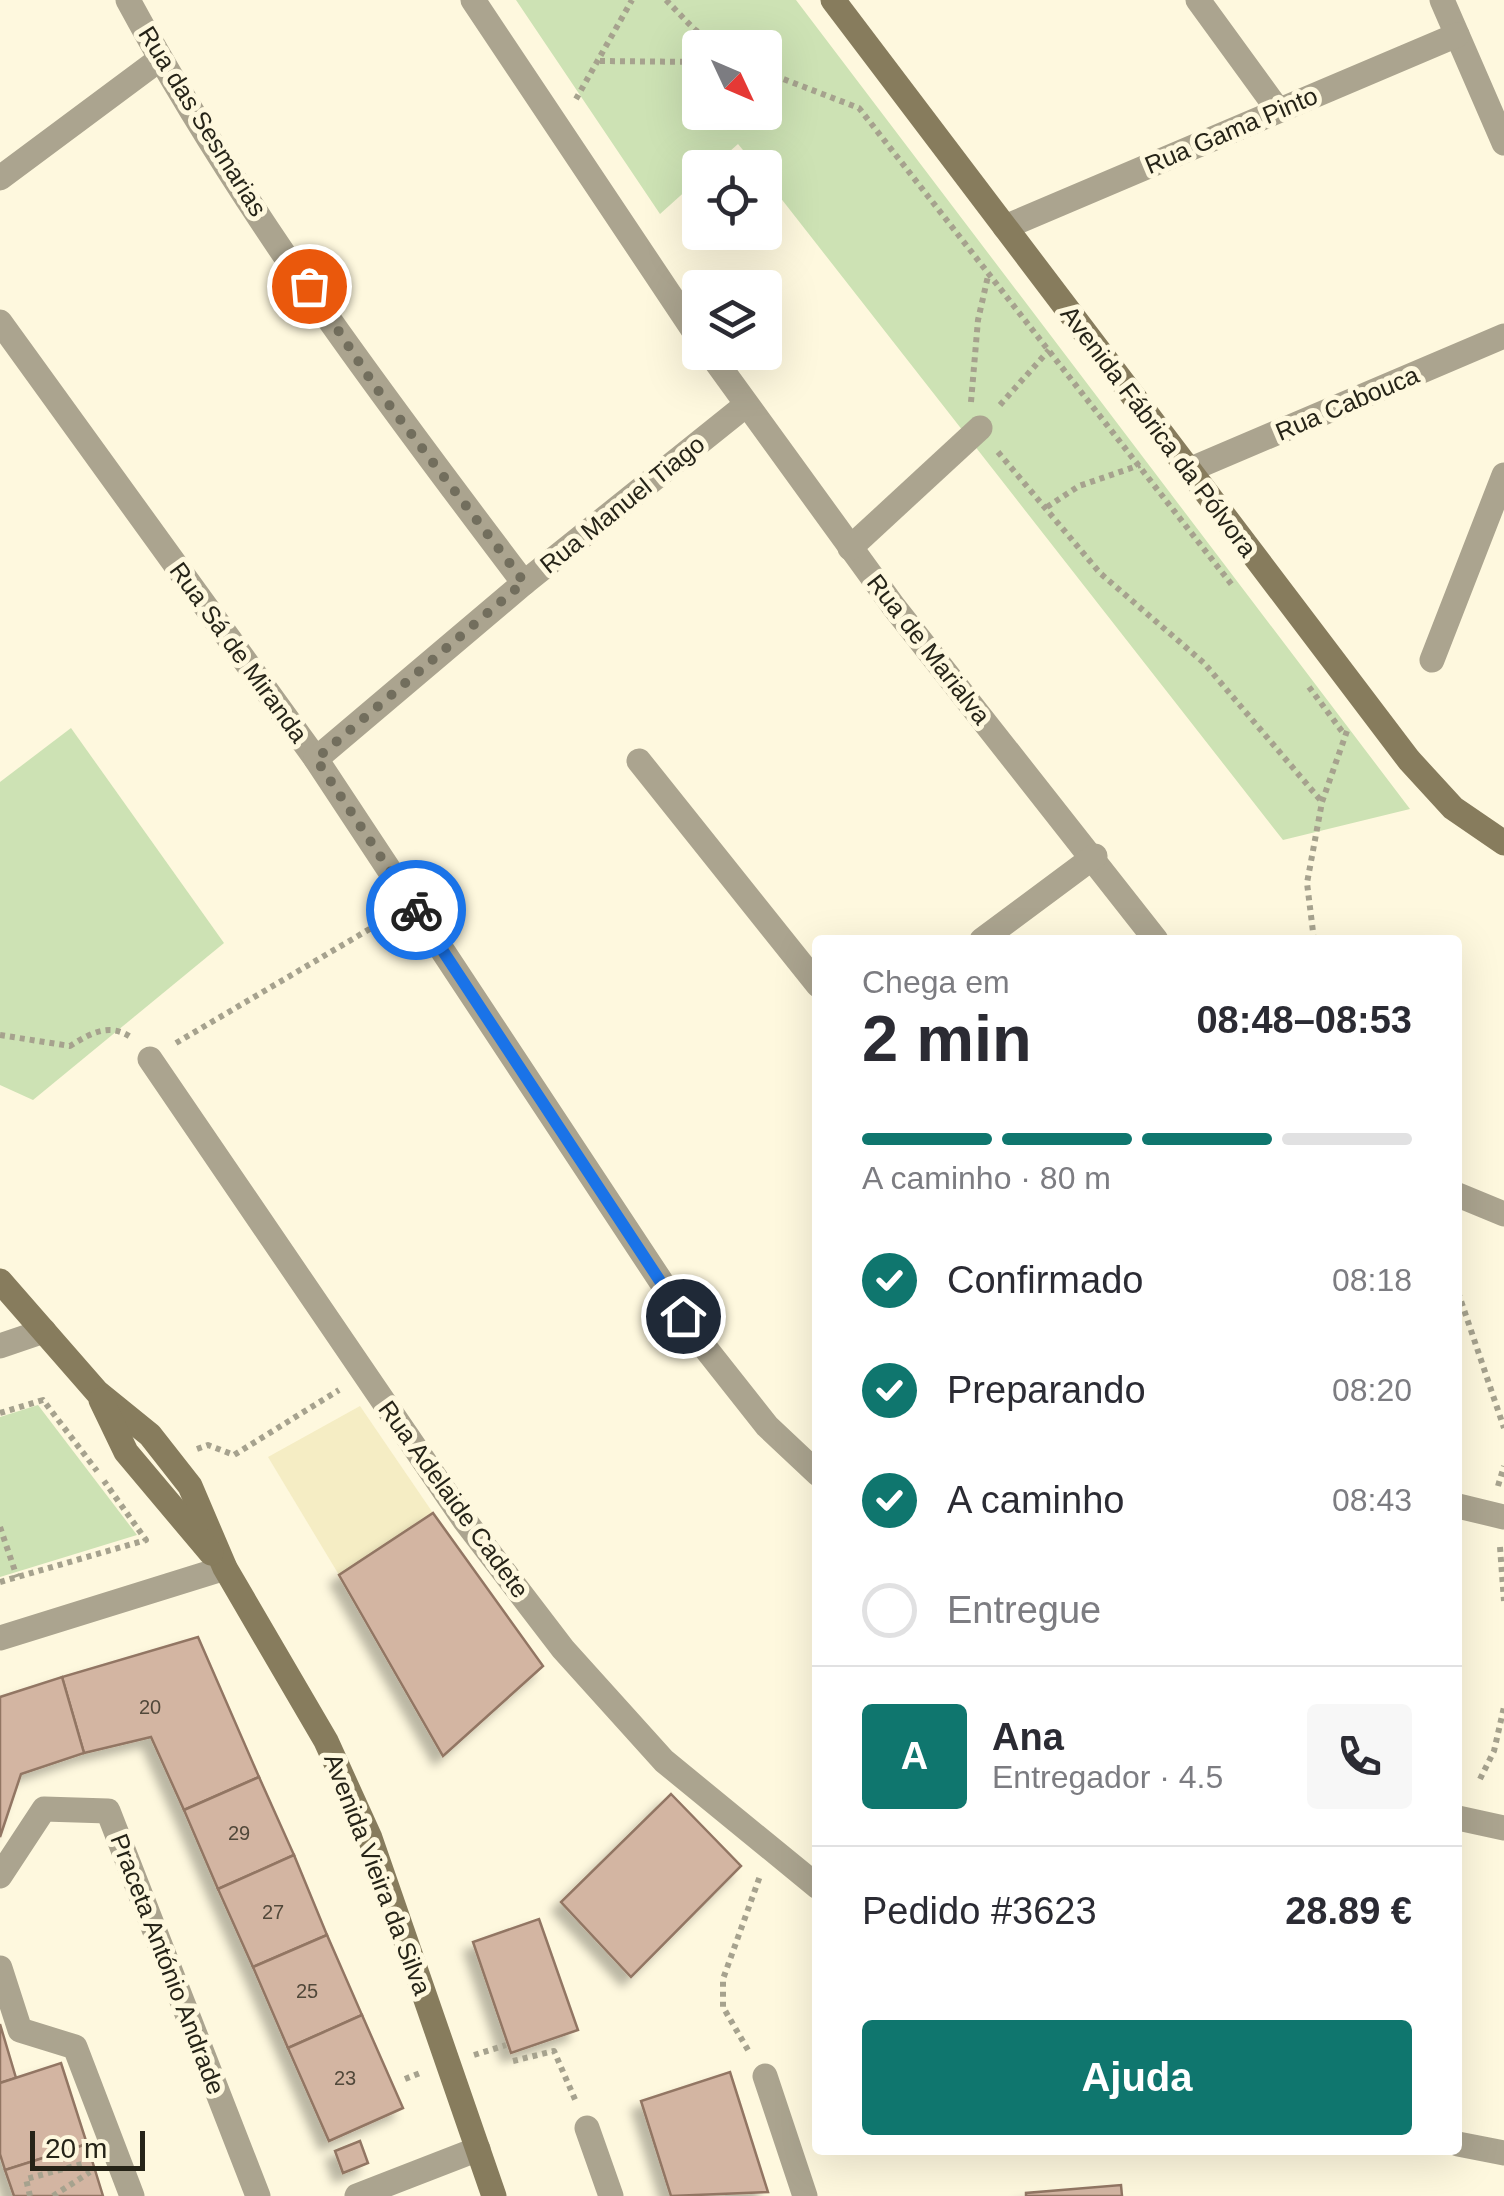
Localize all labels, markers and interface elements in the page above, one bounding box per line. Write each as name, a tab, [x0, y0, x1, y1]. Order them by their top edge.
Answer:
street label: Rua das Sesmarias	[133, 21, 273, 221]
north arrow	[682, 30, 782, 130]
map controls	[682, 30, 782, 370]
street label: Rua Gama Pinto	[1140, 81, 1322, 179]
button: locate	[682, 150, 782, 250]
pin	[267, 244, 352, 329]
icon: bag	[282, 259, 337, 314]
button: layers	[682, 270, 782, 370]
street label: Avenida Fábrica da Pólvora	[1056, 300, 1263, 562]
street label: Rua Cabouca	[1271, 360, 1423, 446]
street label: Rua Manuel Tiago	[534, 429, 710, 579]
street label: Rua Sá de Miranda	[164, 557, 314, 747]
street label: Rua de Marialva	[862, 569, 996, 729]
courier	[366, 860, 466, 960]
icon: bike	[389, 883, 444, 938]
text: Chega em	[862, 964, 1010, 1000]
text: 08:48–08:53	[1196, 999, 1412, 1041]
text: 2 min	[862, 1002, 1032, 1075]
text: A caminho · 80 m	[862, 1160, 1111, 1196]
icon: check	[862, 1253, 917, 1308]
text: Confirmado	[947, 1259, 1143, 1301]
text: 08:18	[1332, 1262, 1412, 1298]
pin	[641, 1274, 726, 1359]
icon: home	[656, 1289, 711, 1344]
icon: check	[862, 1363, 917, 1418]
text: Preparando	[947, 1369, 1146, 1411]
text: 08:20	[1332, 1372, 1412, 1408]
street label: Rua Adelaide Cadete	[373, 1395, 535, 1603]
icon: check	[862, 1473, 917, 1528]
text: A caminho	[947, 1479, 1124, 1521]
text: 08:43	[1332, 1482, 1412, 1518]
text: Entregue	[947, 1589, 1101, 1631]
house number: 20	[139, 1696, 161, 1718]
button: phone	[1307, 1704, 1412, 1809]
text: Ana	[992, 1716, 1064, 1758]
text: A	[901, 1735, 928, 1777]
street label: Avenida Vieira da Silva	[319, 1749, 437, 1999]
text: Entregador · 4.5	[992, 1759, 1223, 1795]
house number: 29	[228, 1822, 250, 1844]
street label: Praceta António Andrade	[105, 1830, 231, 2098]
text: Pedido #3623	[862, 1890, 1097, 1932]
text: 28.89 €	[1285, 1890, 1412, 1932]
house number: 27	[262, 1901, 284, 1923]
house number: 25	[296, 1980, 318, 2002]
button: Ajuda	[862, 2020, 1412, 2135]
house number: 23	[334, 2067, 356, 2089]
scale bar	[30, 2126, 145, 2170]
text: 20 m	[45, 2133, 107, 2164]

